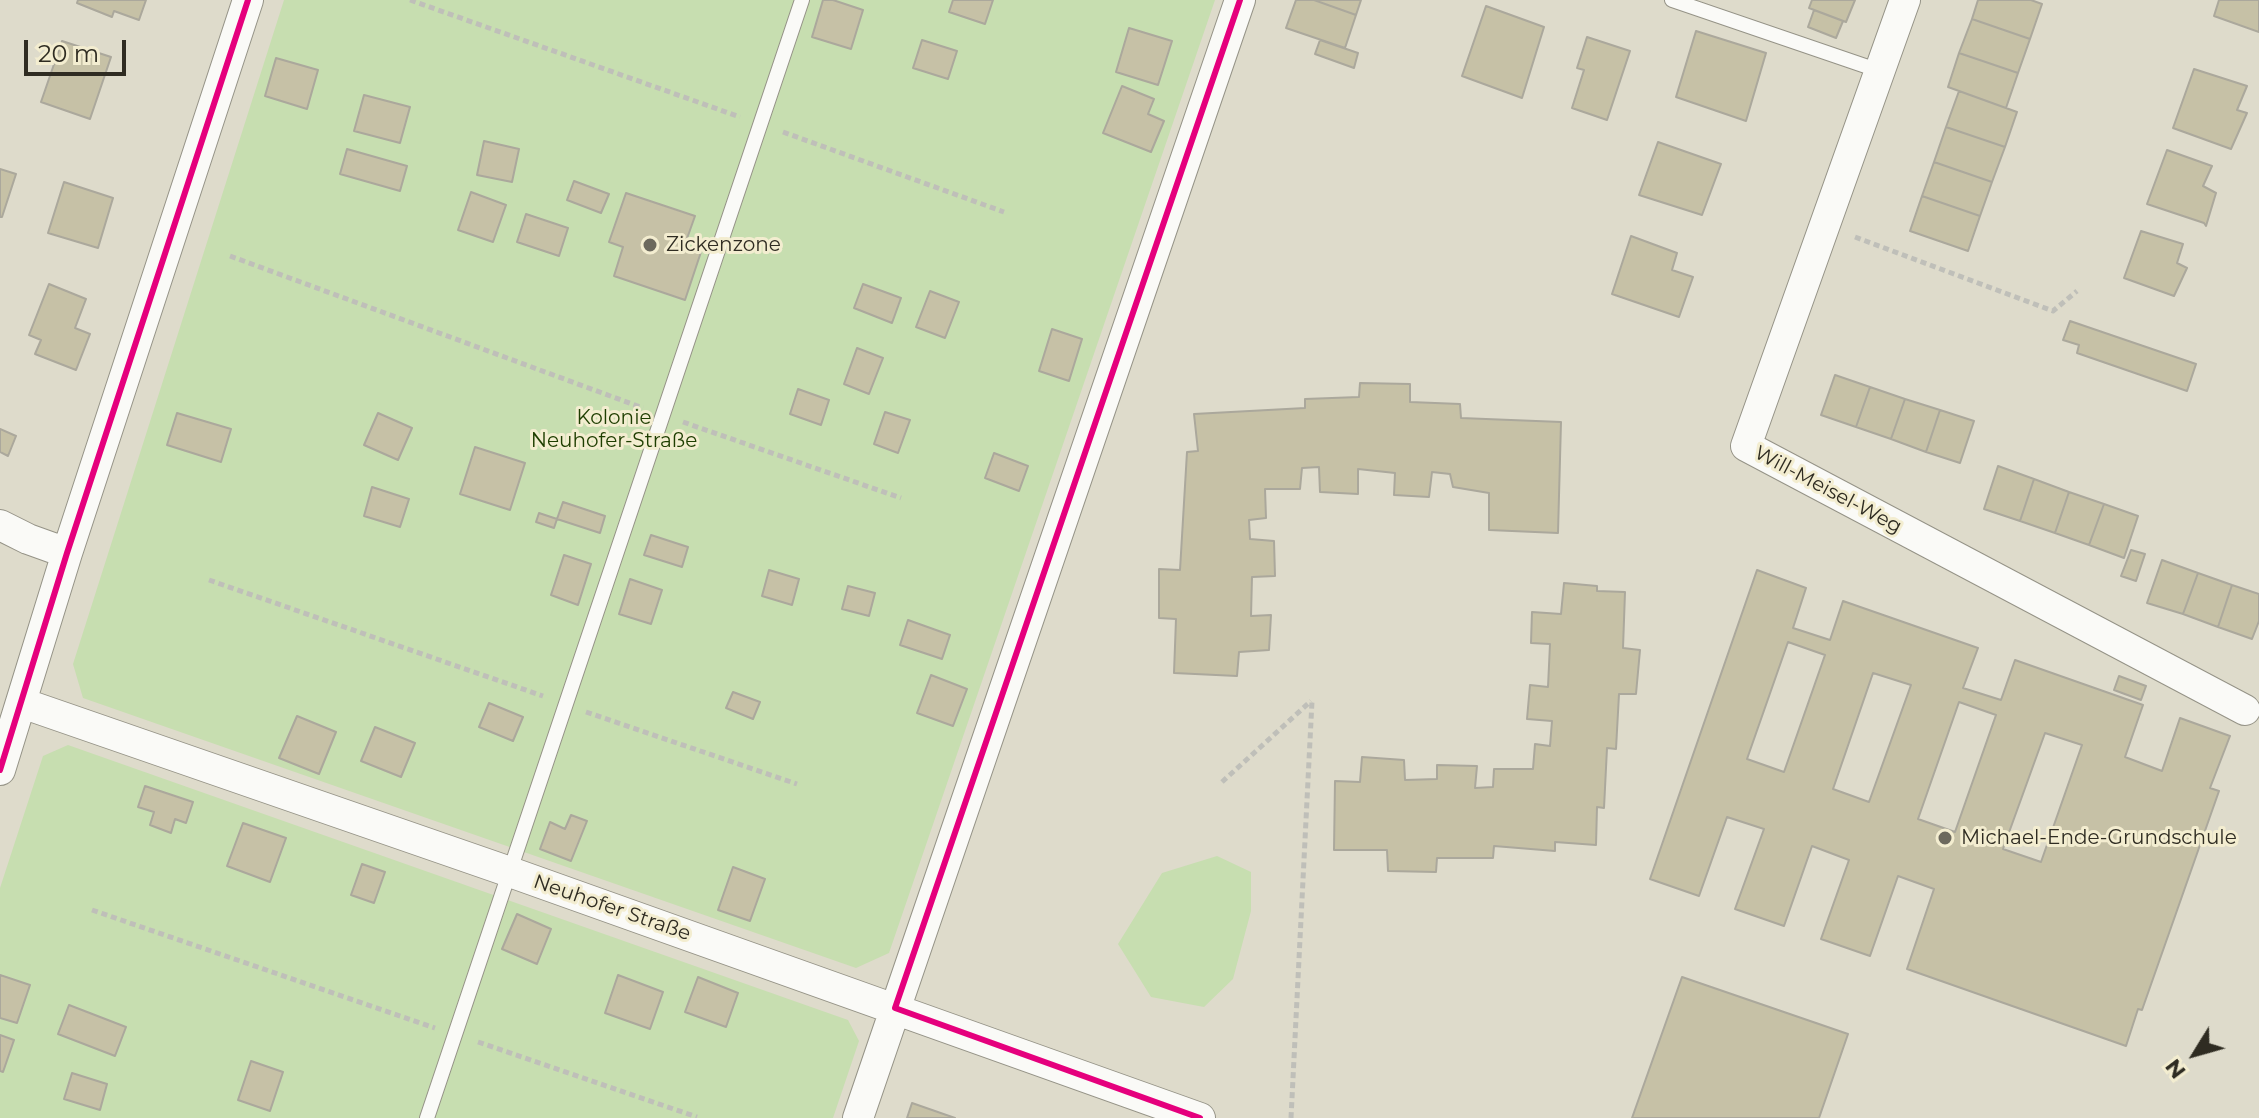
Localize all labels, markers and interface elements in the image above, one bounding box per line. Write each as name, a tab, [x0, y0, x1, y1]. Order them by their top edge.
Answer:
scale bar	[28, 24, 130, 74]
text: 20 m	[38, 39, 99, 68]
place label: Zickenzone	[666, 233, 781, 257]
marker: Zickenzone	[641, 236, 659, 254]
park label: Kolonie Neuhofer-Straße	[531, 406, 697, 453]
street label: Will-Meisel-Weg	[1750, 441, 1906, 539]
place label: Michael-Ende-Grundschule	[1961, 826, 2237, 850]
marker: Michael-Ende-Grundschule	[1936, 829, 1954, 847]
street label: Neuhofer Straße	[530, 870, 694, 946]
north arrow	[2155, 1014, 2235, 1094]
text: N	[2159, 1054, 2192, 1084]

